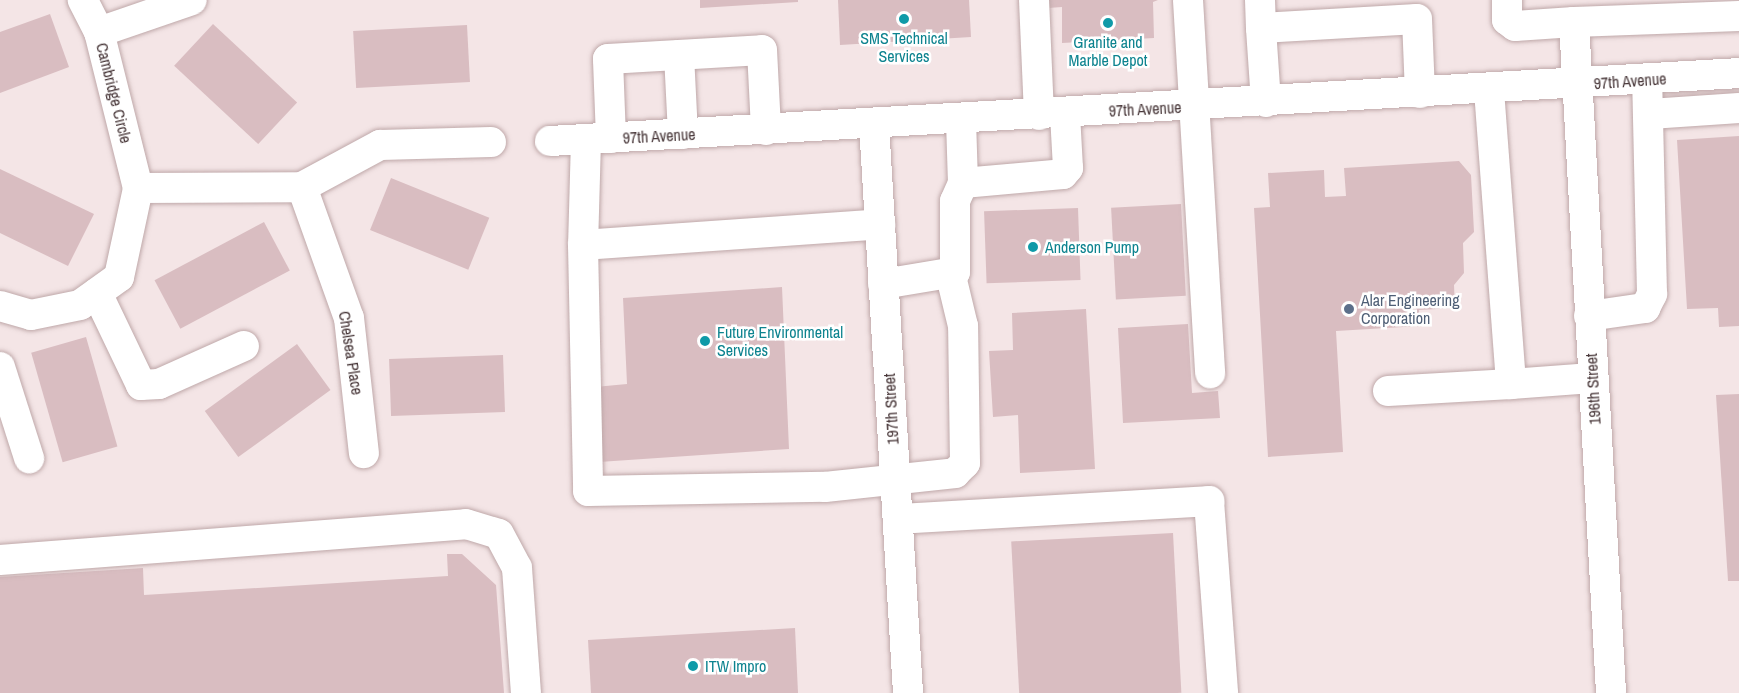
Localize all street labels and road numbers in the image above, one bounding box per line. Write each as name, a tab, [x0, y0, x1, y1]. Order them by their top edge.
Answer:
street label: Cambridge Circle	[92, 41, 136, 145]
street label: 97th Avenue	[1593, 69, 1667, 93]
street label: 97th Avenue	[1108, 97, 1182, 121]
street label: 97th Avenue	[622, 124, 696, 148]
street label: Chelsea Place	[335, 310, 367, 396]
street label: 196th Street	[1582, 353, 1604, 425]
street label: 197th Street	[880, 373, 902, 445]

